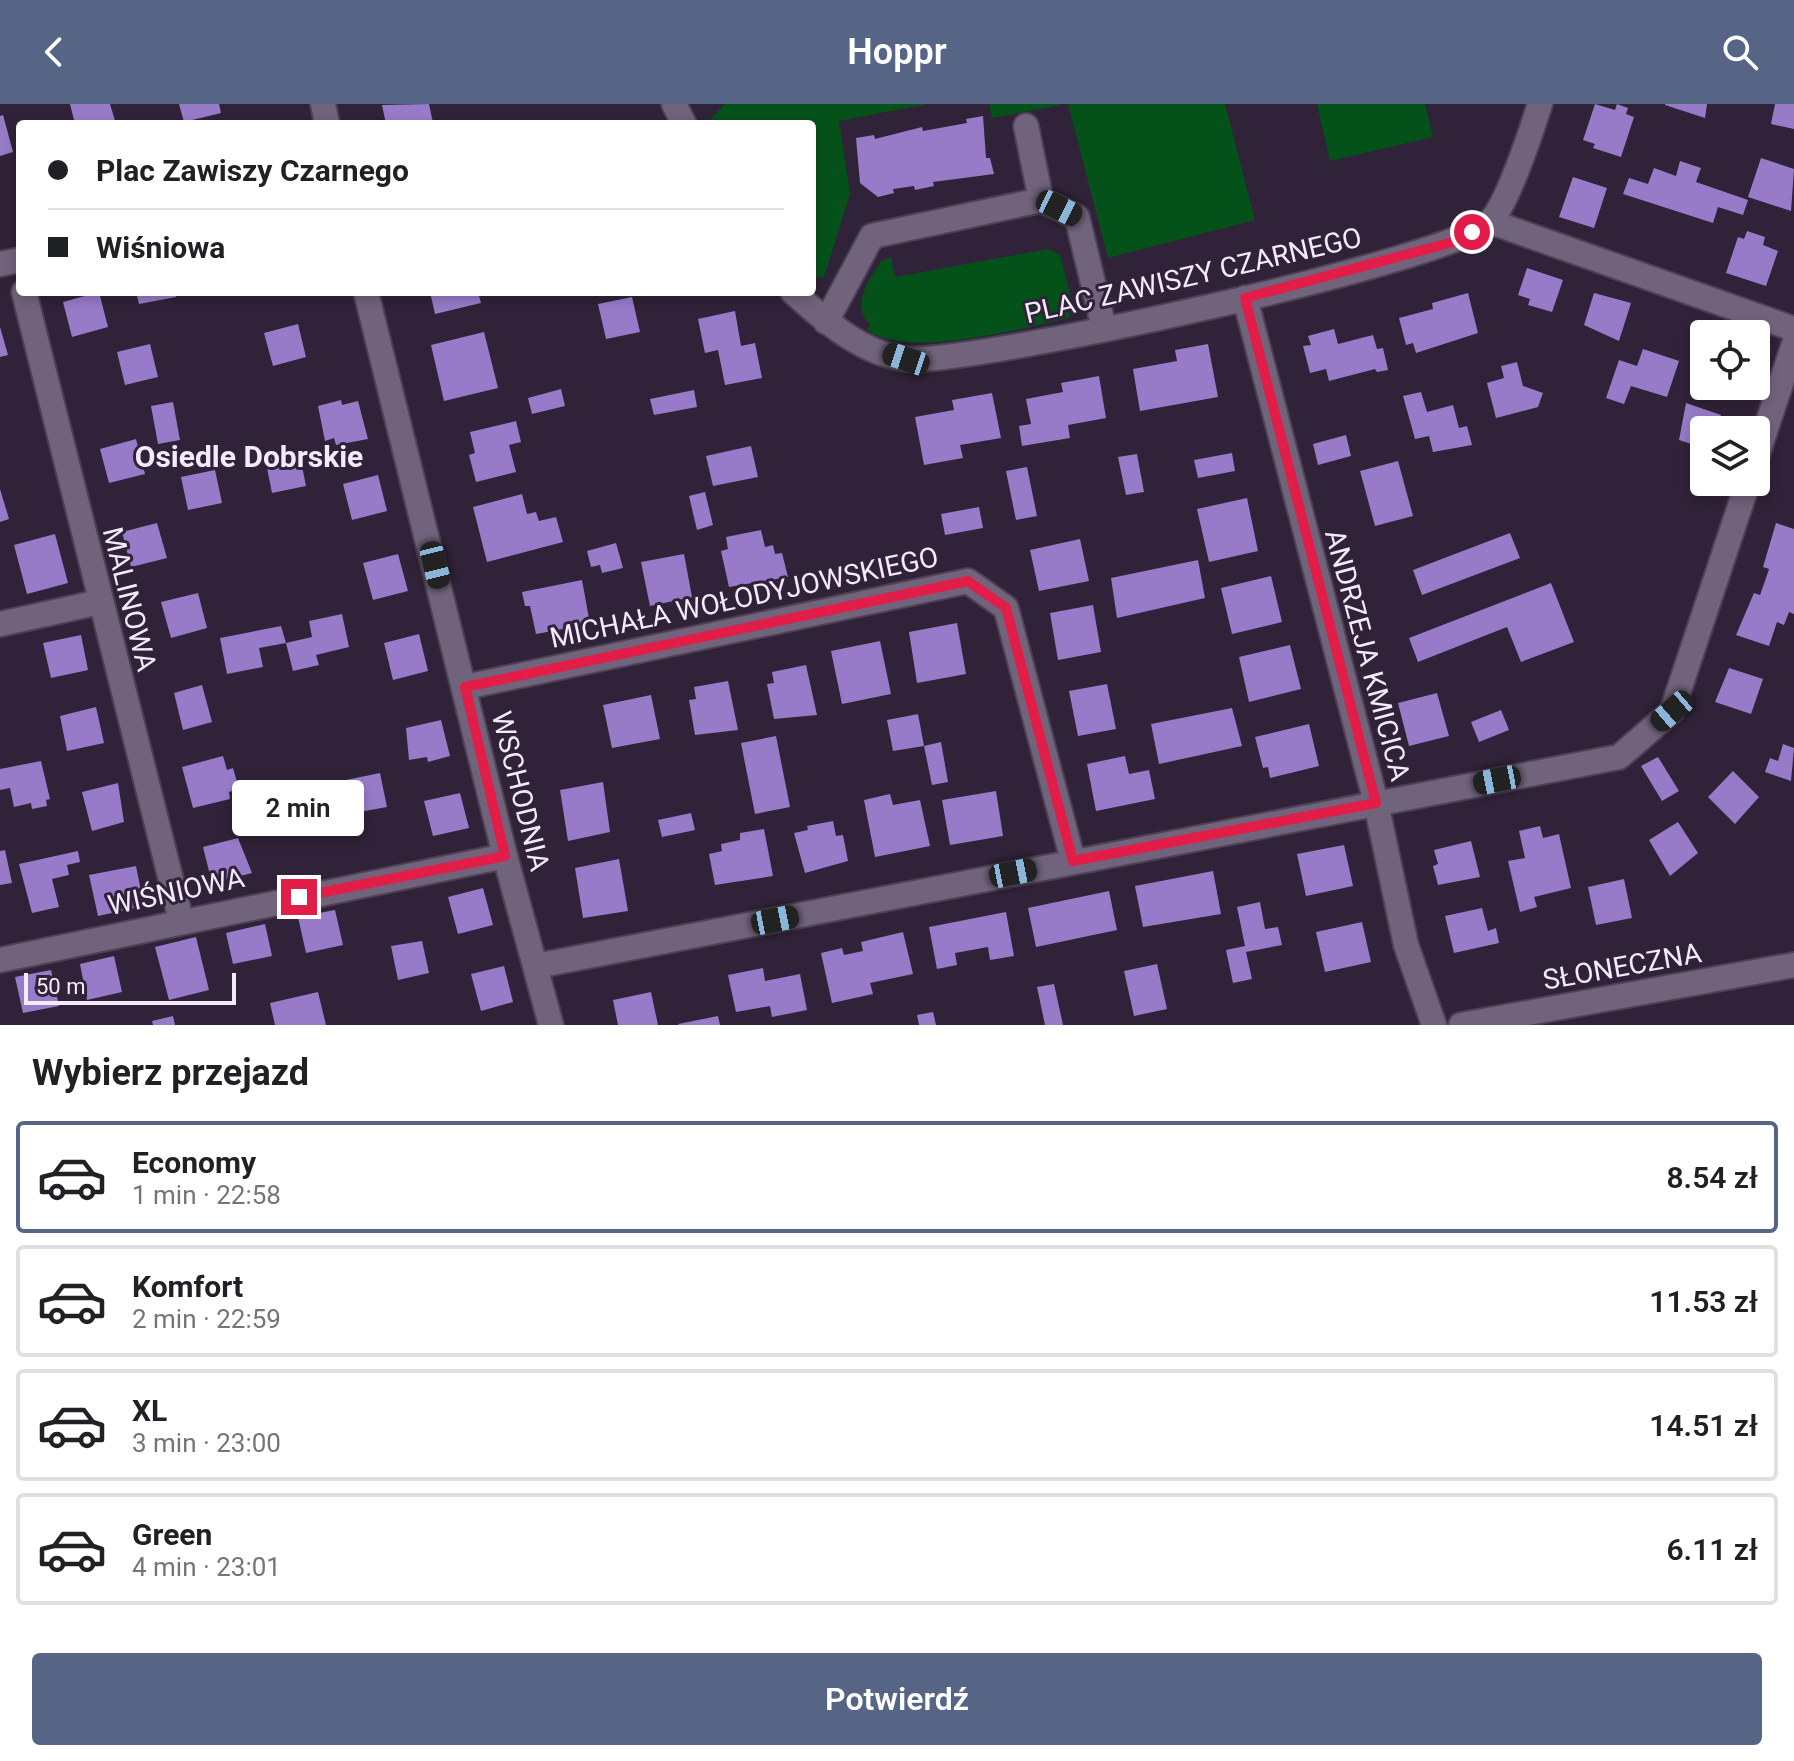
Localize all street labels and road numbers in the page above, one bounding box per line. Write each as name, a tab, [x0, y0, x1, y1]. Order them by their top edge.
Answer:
street label: PLAC ZAWISZY CZARNEGO	[1021, 221, 1365, 330]
street label: MALINOWA	[96, 524, 163, 675]
street label: ANDRZEJA KMICICA	[1318, 526, 1417, 784]
street label: MICHAŁA WOŁODYJOWSKIEGO	[547, 540, 941, 655]
street label: WSCHODNIA	[485, 708, 556, 874]
street label: WIŚNIOWA	[105, 861, 247, 922]
street label: SŁONECZNA	[1540, 936, 1704, 997]

